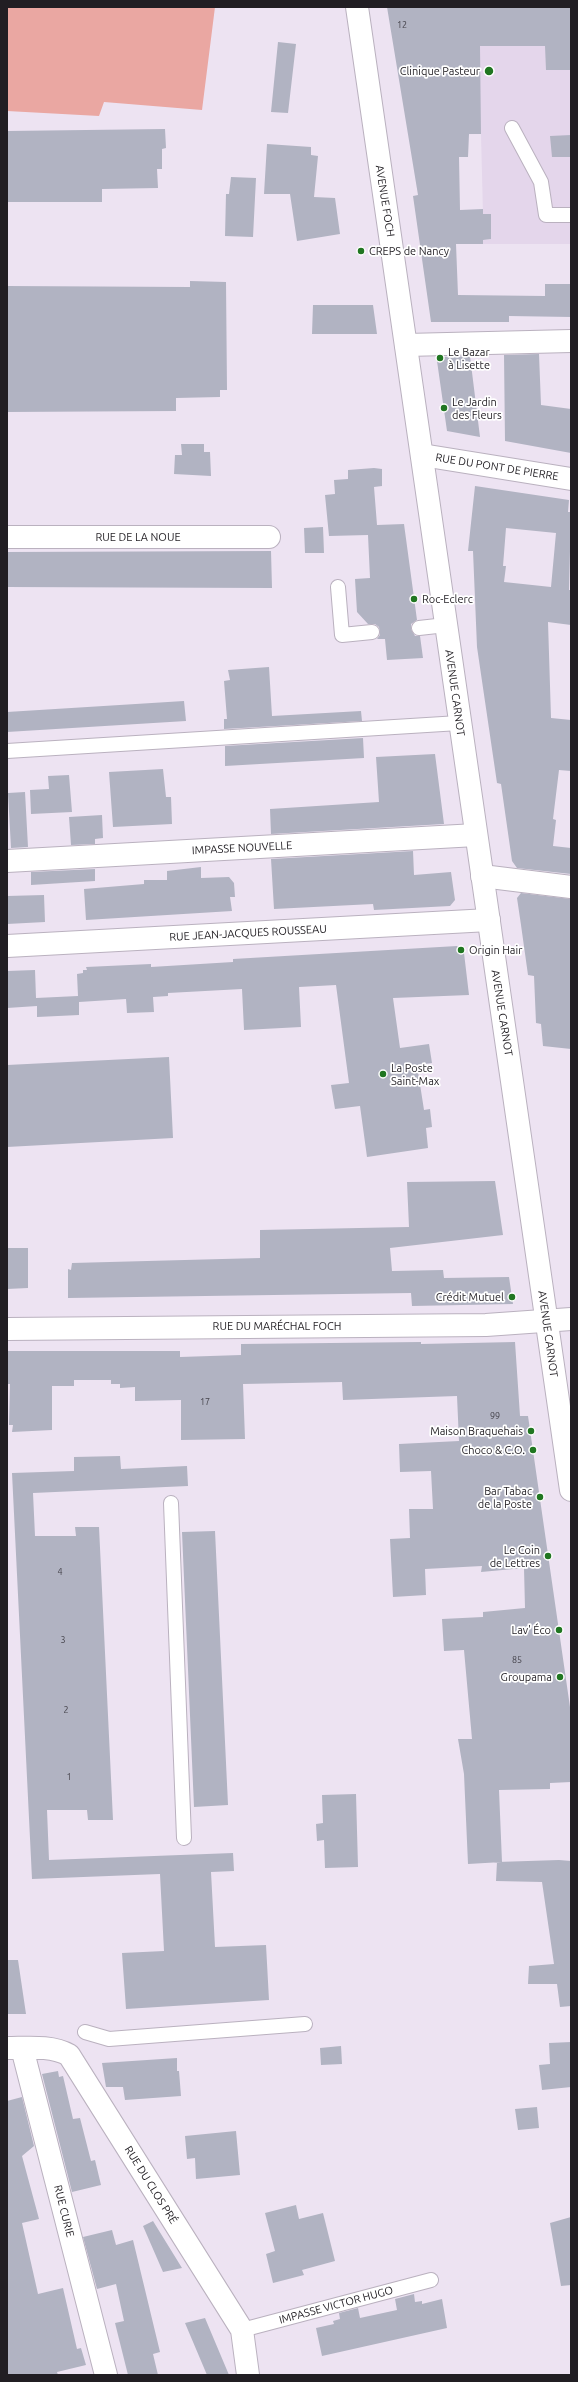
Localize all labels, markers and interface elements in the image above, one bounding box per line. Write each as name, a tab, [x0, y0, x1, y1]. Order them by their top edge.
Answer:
house number: 12	[397, 20, 407, 30]
place label: Clinique Pasteur	[400, 64, 480, 78]
marker: Clinique Pasteur	[483, 65, 495, 77]
street label: AVENUE FOCH	[373, 164, 397, 238]
place label: CREPS de Nancy	[369, 244, 449, 258]
marker: CREPS de Nancy	[356, 246, 366, 256]
place label: Le Bazar à Lisette	[448, 345, 490, 371]
marker: Le Bazar à Lisette	[435, 353, 445, 363]
place label: Le Jardin des Fleurs	[452, 395, 502, 421]
marker: Le Jardin des Fleurs	[439, 403, 449, 413]
street label: RUE DU PONT DE PIERRE	[435, 451, 559, 483]
street label: RUE DE LA NOUE	[95, 530, 181, 544]
place label: Roc-Eclerc	[422, 592, 473, 606]
marker: Roc-Eclerc	[409, 594, 419, 604]
street label: AVENUE CARNOT	[442, 649, 468, 737]
street label: IMPASSE NOUVELLE	[191, 839, 293, 857]
street label: RUE JEAN-JACQUES ROUSSEAU	[169, 922, 327, 944]
place label: Origin Hair	[469, 943, 522, 957]
marker: Origin Hair	[456, 945, 466, 955]
street label: AVENUE CARNOT	[489, 969, 515, 1057]
place label: La Poste Saint-Max	[391, 1061, 439, 1087]
marker: La Poste Saint-Max	[378, 1069, 388, 1079]
place label: Crédit Mutuel	[436, 1290, 504, 1304]
street label: AVENUE CARNOT	[535, 1290, 561, 1378]
marker: Crédit Mutuel	[507, 1292, 517, 1302]
street label: RUE DU MARÉCHAL FOCH	[213, 1319, 341, 1333]
house number: 17	[200, 1397, 210, 1407]
house number: 99	[490, 1411, 500, 1421]
place label: Maison Braquehais	[430, 1424, 523, 1438]
marker: Maison Braquehais	[526, 1426, 536, 1436]
place label: Choco & C.O.	[461, 1443, 525, 1457]
marker: Choco & C.O.	[528, 1445, 538, 1455]
place label: Bar Tabac de la Poste	[478, 1484, 532, 1510]
marker: Bar Tabac de la Poste	[535, 1492, 545, 1502]
place label: Le Coin de Lettres	[490, 1543, 540, 1569]
marker: Le Coin de Lettres	[543, 1551, 553, 1561]
house number: 4	[57, 1567, 63, 1577]
place label: Lav' Éco	[512, 1623, 551, 1637]
marker: Lav' Éco	[554, 1625, 564, 1635]
house number: 3	[60, 1635, 66, 1645]
house number: 85	[512, 1655, 522, 1665]
place label: Groupama	[501, 1670, 552, 1684]
marker: Groupama	[555, 1672, 565, 1682]
house number: 2	[63, 1705, 69, 1715]
house number: 1	[66, 1772, 72, 1782]
street label: RUE DU CLOS PRÉ	[122, 2144, 180, 2226]
street label: RUE CURIE	[51, 2184, 77, 2238]
street label: IMPASSE VICTOR HUGO	[277, 2283, 395, 2327]

